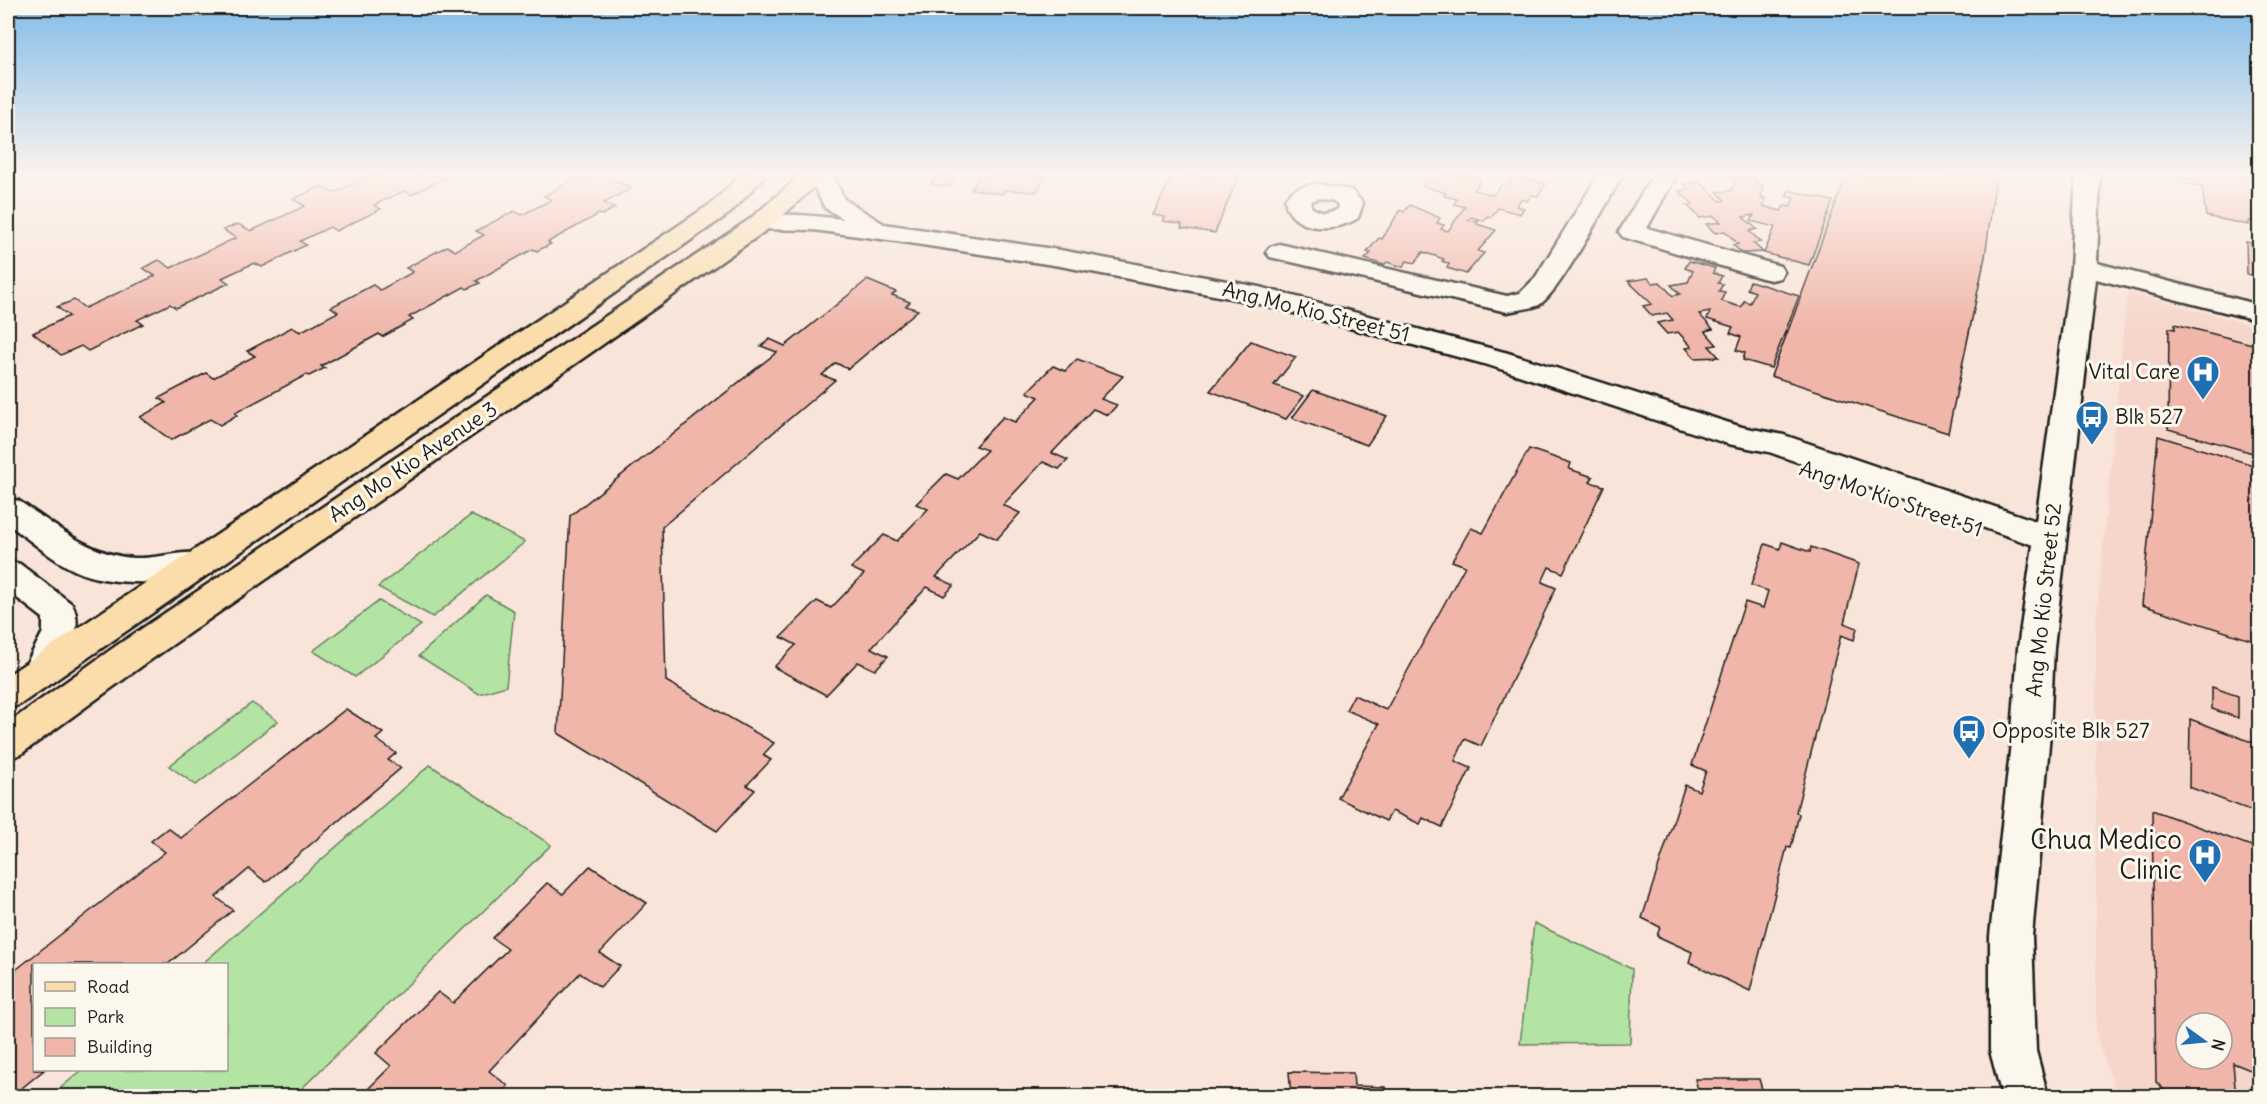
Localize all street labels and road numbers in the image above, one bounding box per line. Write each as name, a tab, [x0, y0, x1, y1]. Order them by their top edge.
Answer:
street label: Ang Mo Kio Street 51	[1220, 275, 1413, 348]
street label: Ang Mo Kio Avenue 3	[323, 395, 502, 528]
street label: Ang Mo Kio Street 51	[1796, 455, 1986, 543]
street label: Ang Mo Kio Street 52	[2020, 502, 2067, 698]

